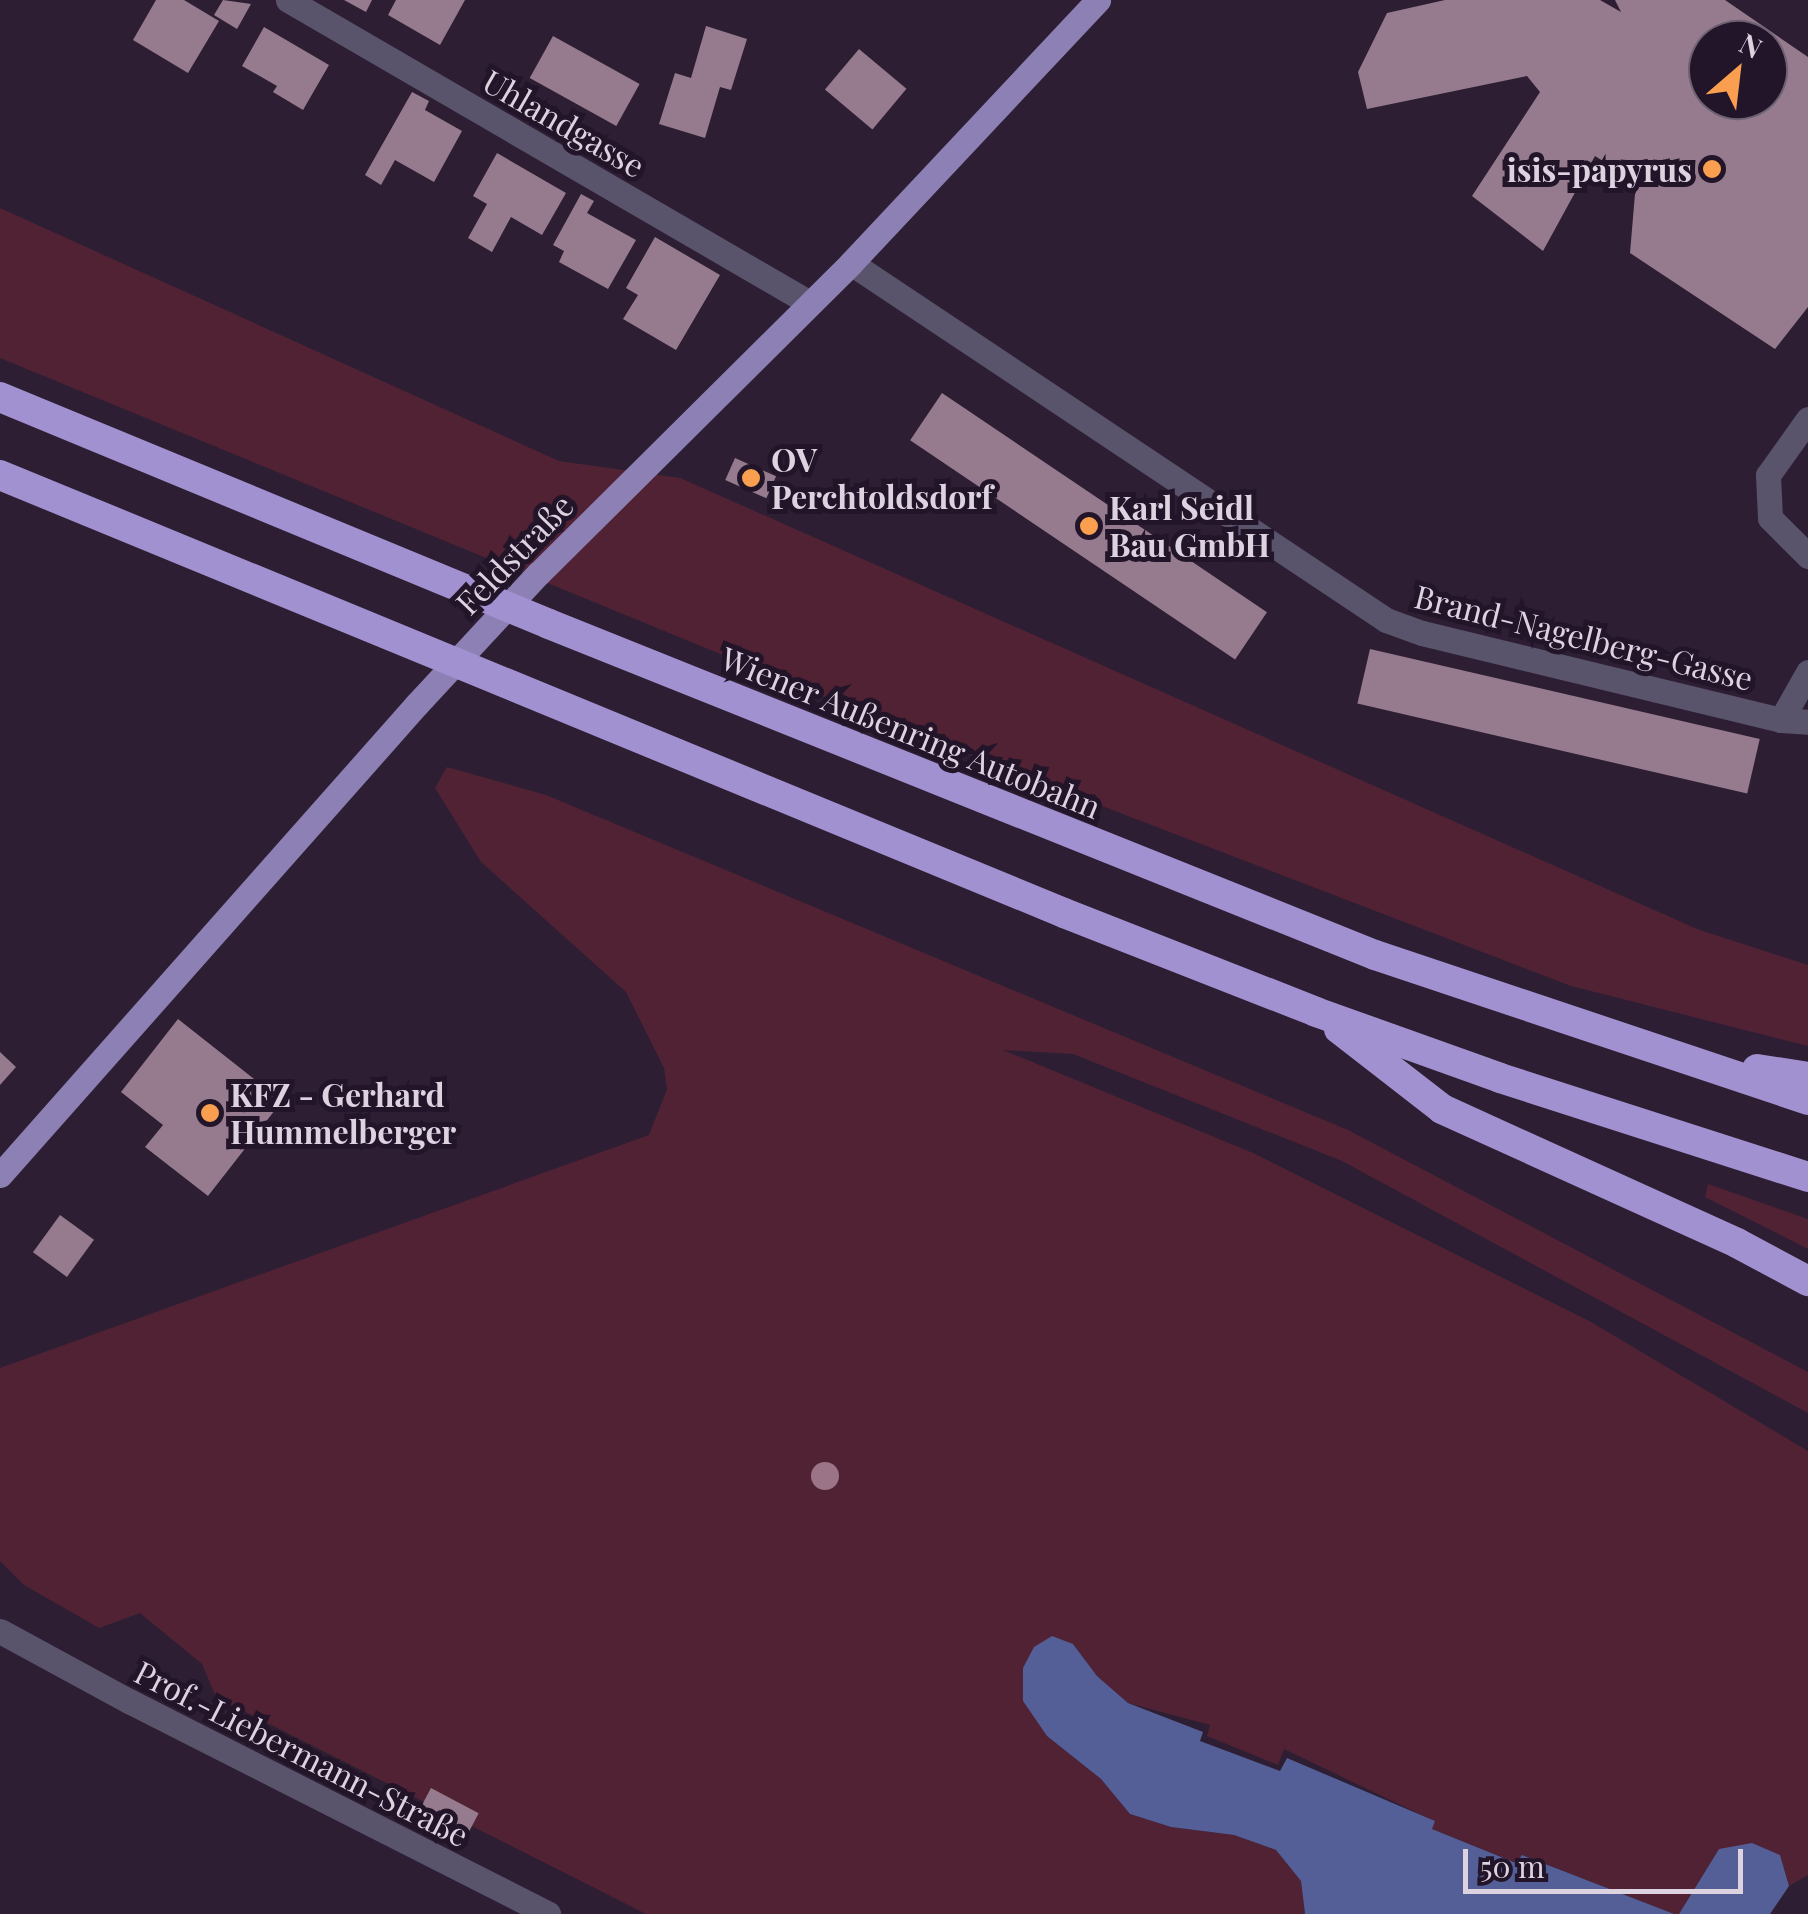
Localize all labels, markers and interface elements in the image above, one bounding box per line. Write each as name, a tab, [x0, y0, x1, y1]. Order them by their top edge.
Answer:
north arrow	[1688, 20, 1788, 120]
text: N	[1734, 24, 1769, 66]
street label: Uhlandgasse	[476, 61, 652, 185]
place label: isis-papyrus	[1507, 150, 1692, 188]
marker: isis-papyrus	[1701, 158, 1723, 180]
place label: OV Perchtoldsdorf	[771, 441, 993, 516]
marker: OV Perchtoldsdorf	[740, 467, 762, 489]
street label: Feldstraße	[447, 486, 581, 622]
place label: Karl Seidl Bau GmbH	[1109, 489, 1270, 564]
marker: Karl Seidl Bau GmbH	[1078, 515, 1100, 537]
street label: Brand-Nagelberg-Gasse	[1411, 576, 1757, 698]
street label: Wiener Außenring Autobahn	[714, 638, 1108, 826]
place label: KFZ - Gerhard Hummelberger	[230, 1076, 456, 1151]
marker: KFZ - Gerhard Hummelberger	[199, 1102, 221, 1124]
street label: Prof.-Liebermann-Straße	[129, 1652, 475, 1854]
scale bar	[1468, 1829, 1748, 1891]
text: 50 m	[1480, 1846, 1545, 1886]

